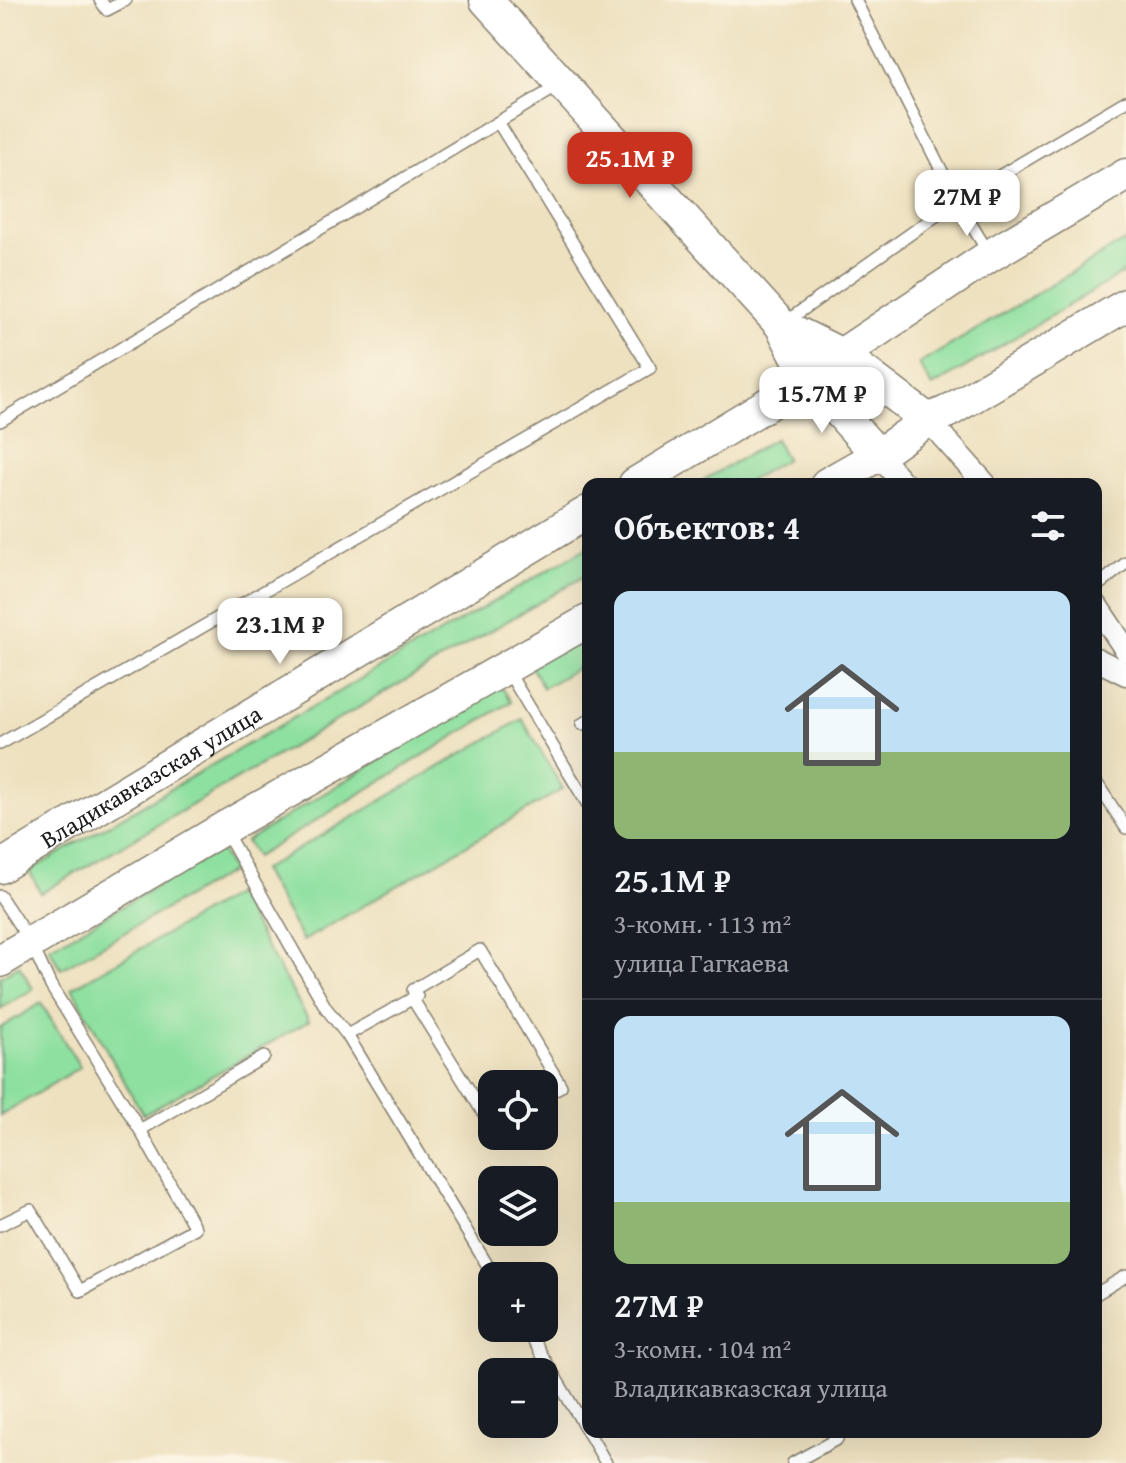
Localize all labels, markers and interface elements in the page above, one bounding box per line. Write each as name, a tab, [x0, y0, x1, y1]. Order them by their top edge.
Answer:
pin: 25.1M ₽	[556, 132, 704, 200]
text: 25.1M ₽	[585, 138, 675, 177]
pin: 27M ₽	[911, 170, 1023, 238]
text: 27M ₽	[933, 176, 1001, 215]
pin: 15.7M ₽	[748, 367, 896, 435]
text: 15.7M ₽	[777, 373, 867, 412]
text: Объектов: 4	[614, 502, 800, 551]
icon: filters	[1026, 504, 1070, 548]
pin: 23.1M ₽	[206, 598, 354, 666]
text: 23.1M ₽	[235, 604, 325, 643]
icon: home	[770, 643, 914, 787]
street label: Владикавказская улица	[33, 695, 268, 856]
text: 25.1M ₽	[614, 855, 731, 904]
text: 3-комн. · 113 m²	[614, 904, 791, 943]
text: улица Гагкаева	[614, 943, 789, 982]
icon: home	[770, 1068, 914, 1212]
map controls	[478, 1070, 558, 1438]
button: locate	[478, 1070, 558, 1150]
button: layers	[478, 1166, 558, 1246]
button: +	[478, 1262, 558, 1342]
text: 27M ₽	[614, 1280, 704, 1329]
text: 3-комн. · 104 m²	[614, 1329, 791, 1368]
button: −	[478, 1358, 558, 1438]
text: Владикавказская улица	[614, 1368, 888, 1407]

